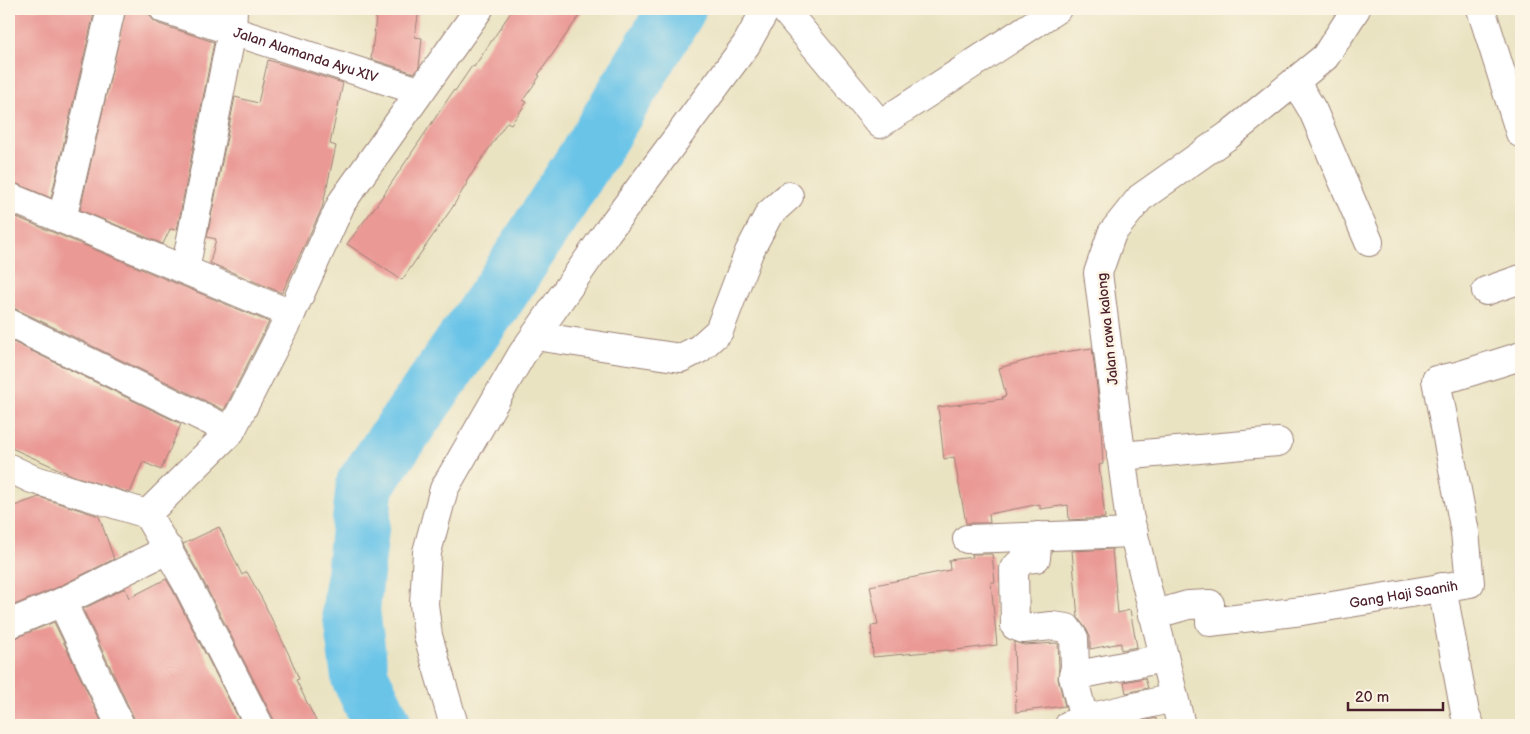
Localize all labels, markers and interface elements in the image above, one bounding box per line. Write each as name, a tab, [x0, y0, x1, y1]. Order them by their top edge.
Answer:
street label: Jalan Alamanda Ayu XIV	[231, 24, 380, 86]
street label: Jalan rawa kalong	[1093, 272, 1122, 386]
street label: Gang Haji Saanih	[1348, 577, 1459, 612]
scale bar	[1348, 679, 1442, 711]
text: 20 m	[1355, 688, 1389, 707]

